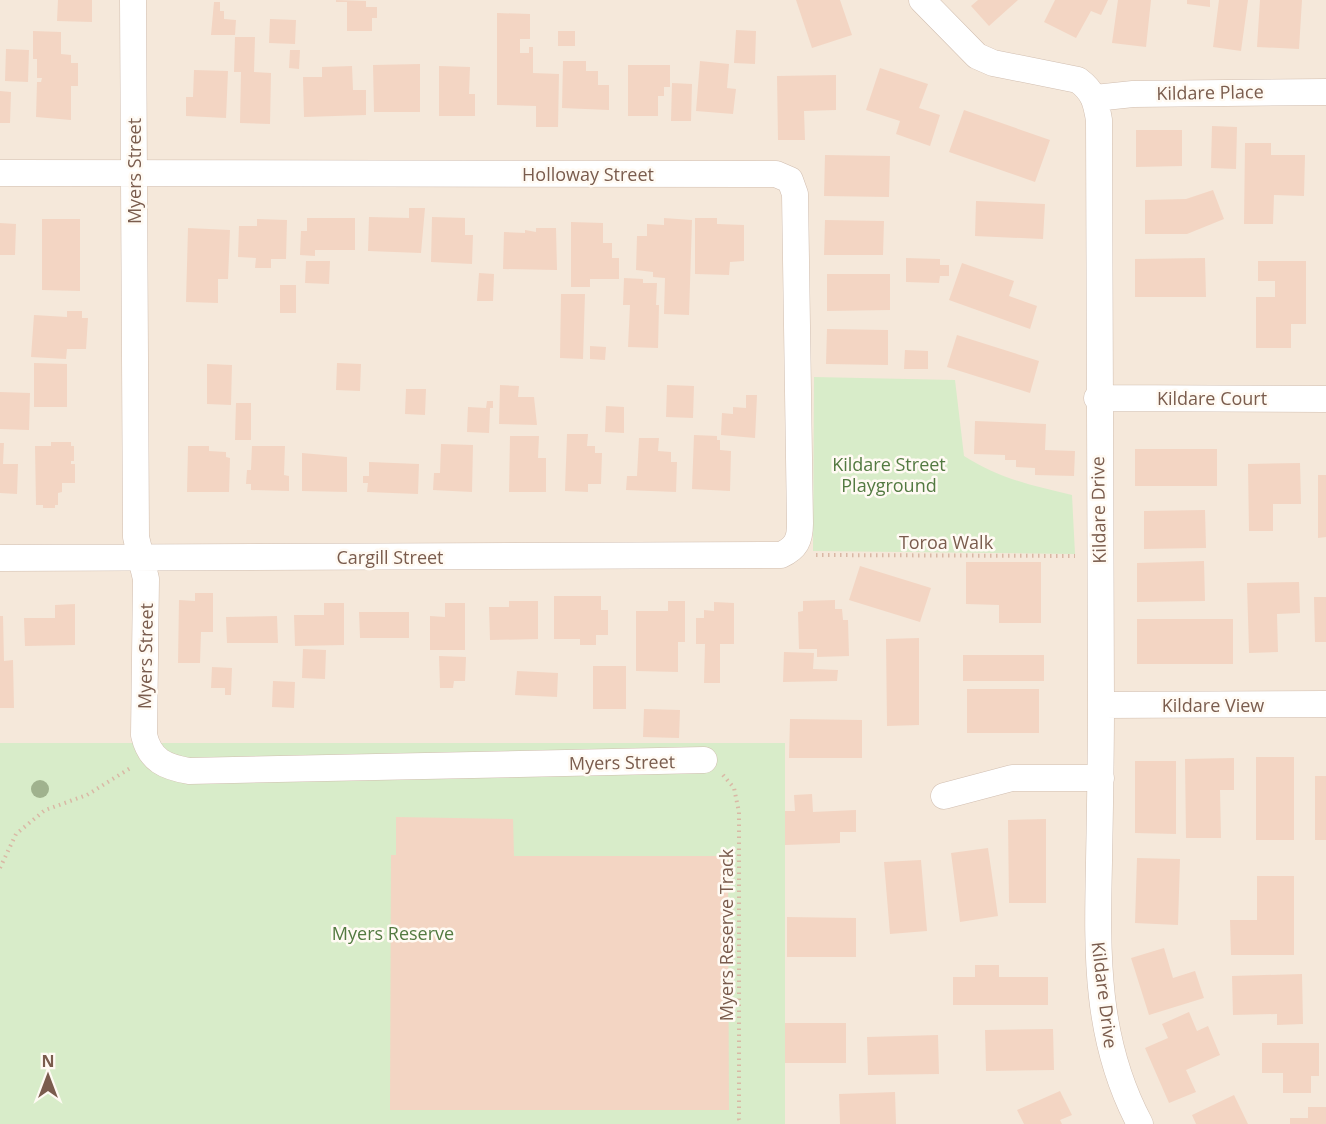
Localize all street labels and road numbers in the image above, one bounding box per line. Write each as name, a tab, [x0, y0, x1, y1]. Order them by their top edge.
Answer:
street label: Kildare Place	[1156, 79, 1264, 105]
street label: Myers Street	[122, 118, 146, 224]
street label: Holloway Street	[522, 162, 654, 186]
street label: Kildare Court	[1157, 386, 1267, 410]
street label: Kildare Drive	[1085, 456, 1111, 564]
street label: Toroa Walk	[899, 530, 994, 554]
street label: Cargill Street	[336, 545, 444, 569]
street label: Myers Street	[132, 603, 158, 709]
street label: Kildare View	[1162, 693, 1264, 717]
street label: Myers Street	[569, 749, 675, 775]
street label: Myers Reserve Track	[714, 848, 738, 1021]
street label: Kildare Drive	[1087, 940, 1123, 1050]

